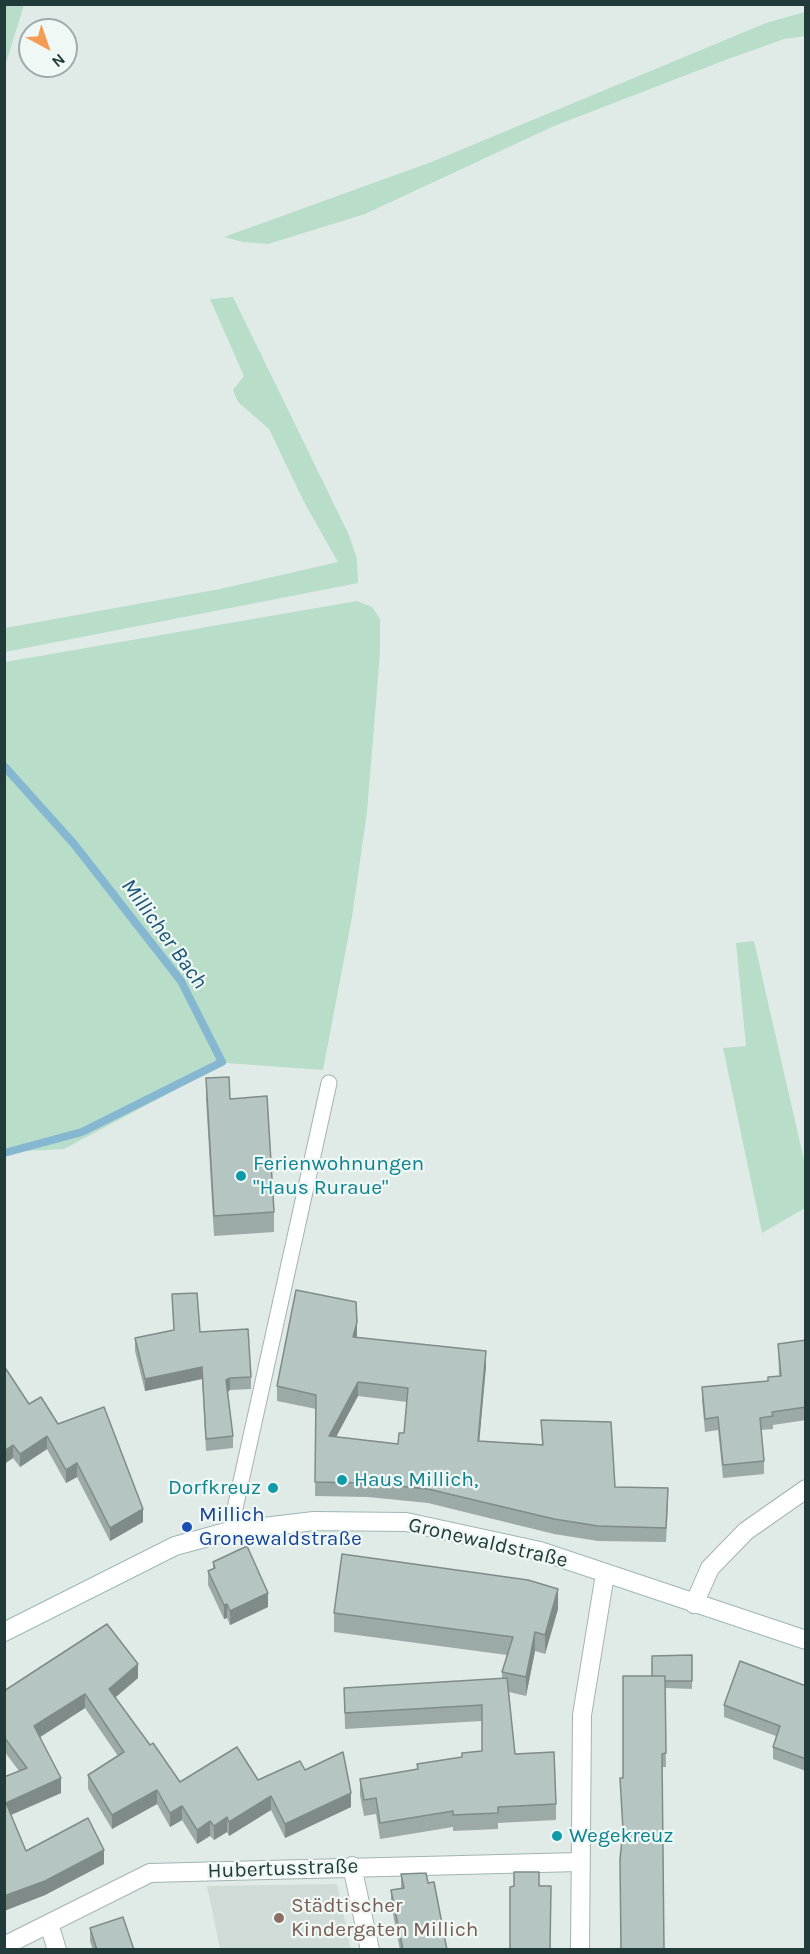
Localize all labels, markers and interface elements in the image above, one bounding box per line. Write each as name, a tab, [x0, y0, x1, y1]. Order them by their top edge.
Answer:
north arrow	[18, 18, 78, 78]
text: N	[48, 50, 69, 72]
water label: Millicher Bach	[115, 874, 213, 994]
place label: Ferienwohnungen "Haus Ruraue"	[253, 1151, 424, 1201]
marker: Ferienwohnungen "Haus Ruraue"	[234, 1169, 248, 1183]
place label: Haus Millich,	[354, 1467, 478, 1493]
marker: Haus Millich,	[335, 1473, 349, 1487]
place label: Dorfkreuz	[168, 1475, 261, 1501]
marker: Dorfkreuz	[266, 1481, 280, 1495]
place label: Millich Gronewaldstraße	[199, 1502, 362, 1552]
street label: Gronewaldstraße	[406, 1512, 570, 1574]
marker: Millich Gronewaldstraße	[180, 1520, 194, 1534]
place label: Wegekreuz	[569, 1823, 673, 1849]
marker: Wegekreuz	[550, 1829, 564, 1843]
street label: Hubertusstraße	[207, 1854, 359, 1884]
place label: Städtischer Kindergaten Millich	[291, 1893, 478, 1943]
marker: Städtischer Kindergaten Millich	[272, 1911, 286, 1925]

